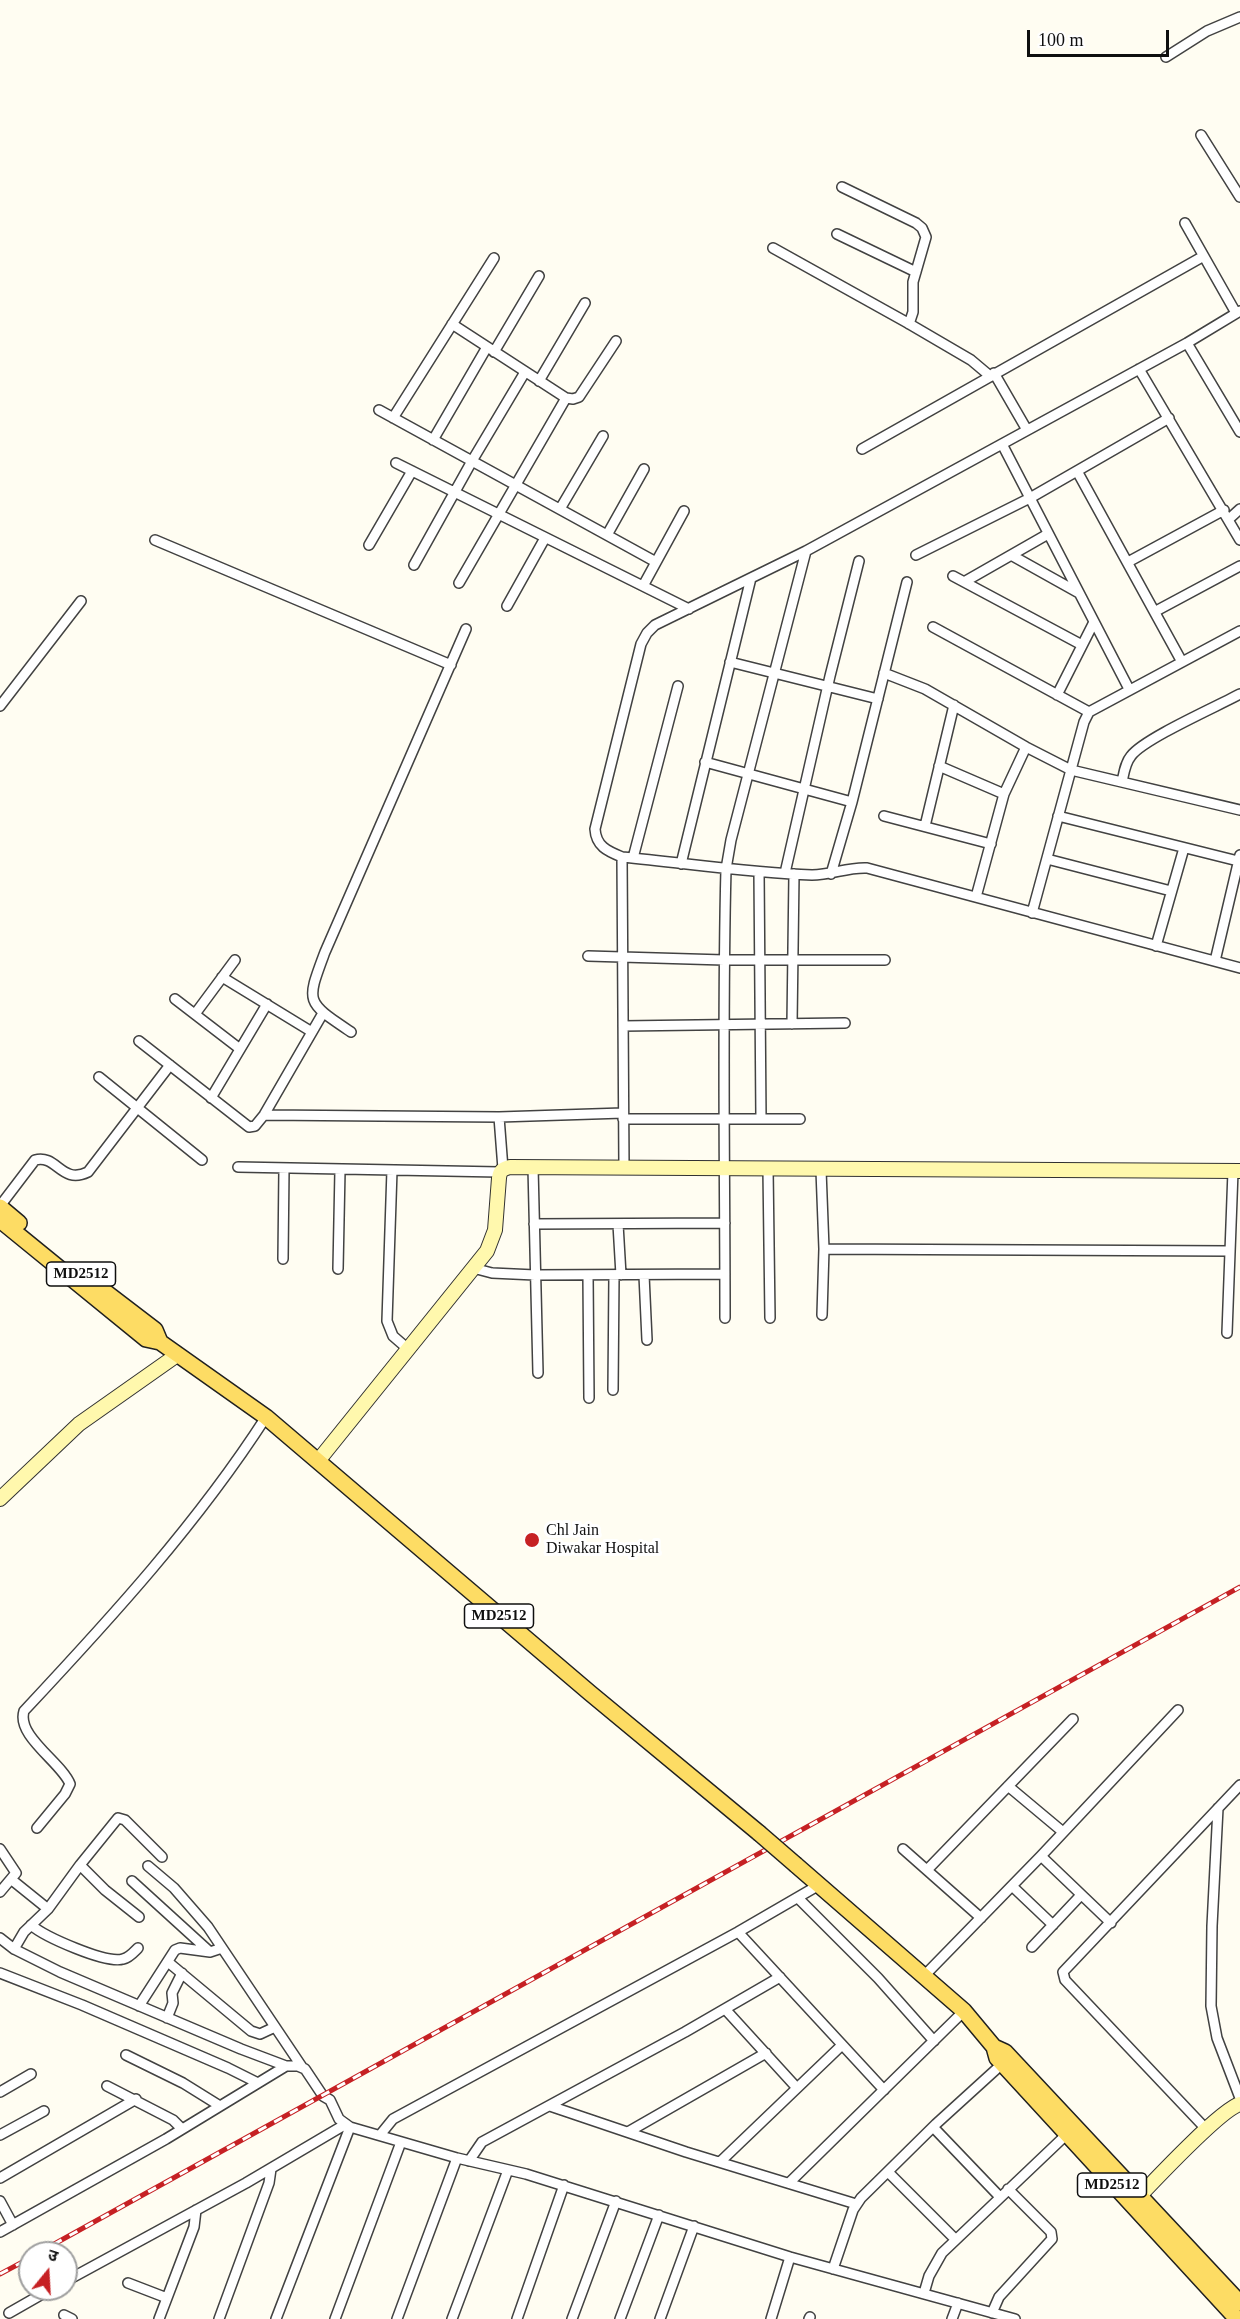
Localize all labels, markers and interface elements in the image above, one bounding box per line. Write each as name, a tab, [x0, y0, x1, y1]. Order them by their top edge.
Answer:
scale bar	[1030, 18, 1172, 56]
text: 100 m	[1038, 30, 1084, 50]
road number: MD2512	[46, 1262, 116, 1286]
place label: Chl Jain Diwakar Hospital	[546, 1521, 659, 1559]
marker: Chl Jain Diwakar Hospital	[523, 1531, 541, 1549]
road number: MD2512	[464, 1604, 534, 1628]
road number: MD2512	[1078, 2173, 1146, 2197]
north arrow	[18, 2241, 78, 2301]
text: उ	[46, 2246, 60, 2265]

